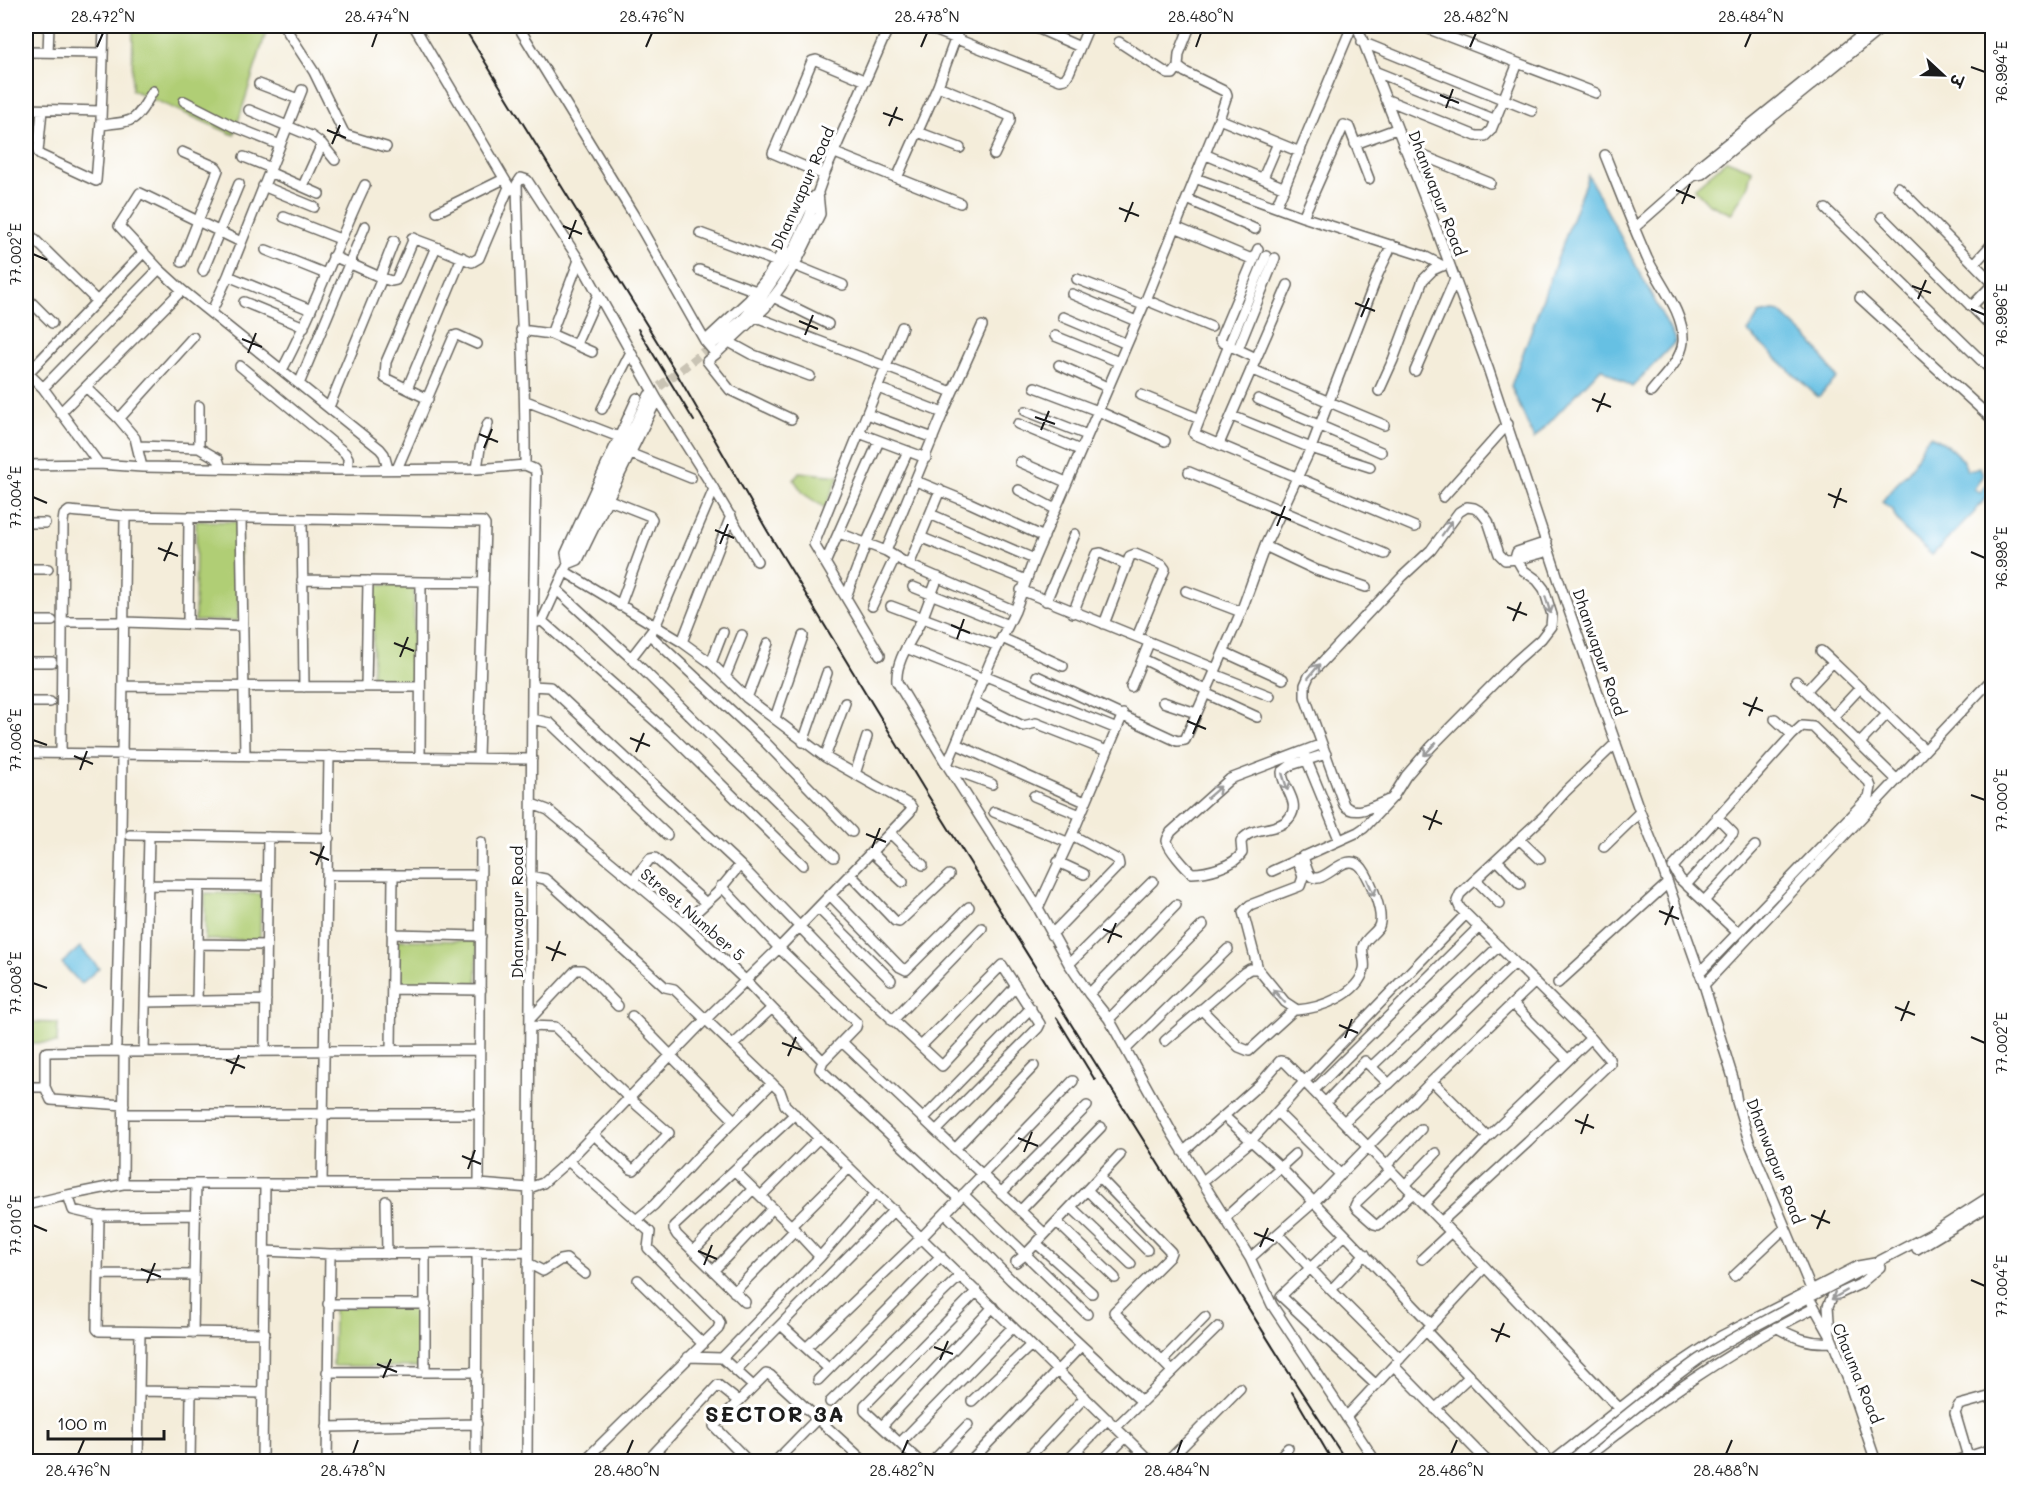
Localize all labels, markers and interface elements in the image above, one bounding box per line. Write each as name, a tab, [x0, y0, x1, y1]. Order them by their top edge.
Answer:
text: 28.472°N	[71, 6, 135, 26]
text: 28.474°N	[345, 6, 409, 26]
text: 28.476°N	[620, 6, 684, 26]
text: 28.478°N	[895, 6, 959, 26]
text: 28.480°N	[1168, 6, 1234, 26]
text: 28.482°N	[1444, 6, 1508, 26]
text: 28.484°N	[1718, 6, 1784, 26]
text: 76.994°E	[1991, 40, 2011, 103]
north arrow	[1913, 45, 1973, 105]
text: उ	[1945, 70, 1970, 91]
street label: Dhanwapur Road	[765, 123, 839, 253]
street label: Dhanwapur Road	[1404, 127, 1472, 259]
text: 77.002°E	[5, 222, 25, 285]
text: 76.996°E	[1991, 283, 2011, 347]
text: 77.004°E	[5, 465, 25, 528]
one-way arrow	[1441, 521, 1453, 537]
text: 76.998°E	[1991, 526, 2011, 590]
street label: Dhanwapur Road	[1568, 586, 1632, 718]
one-way arrow	[1543, 595, 1554, 614]
one-way arrow	[1308, 663, 1321, 679]
text: 77.006°E	[5, 708, 25, 772]
one-way arrow	[1423, 741, 1437, 756]
text: 77.000°E	[1991, 768, 2011, 832]
one-way arrow	[1280, 772, 1291, 791]
one-way arrow	[1206, 785, 1221, 799]
street label: Dhanwapur Road	[506, 846, 527, 978]
street label: Street Number 5	[636, 863, 750, 965]
one-way arrow	[1366, 878, 1377, 897]
text: 77.008°E	[5, 951, 25, 1015]
one-way arrow	[1272, 988, 1286, 1003]
text: 77.002°E	[1991, 1011, 2011, 1074]
street label: Dhanwapur Road	[1742, 1095, 1810, 1227]
text: 77.010°E	[5, 1194, 25, 1255]
text: 77.004°E	[1991, 1254, 2011, 1317]
one-way arrow	[1831, 1289, 1848, 1301]
street label: Chauma Road	[1828, 1320, 1888, 1426]
district label: SECTOR 3A	[705, 1399, 845, 1428]
scale bar	[48, 1403, 164, 1441]
text: 100 m	[57, 1411, 107, 1435]
text: 28.476°N	[46, 1460, 110, 1480]
text: 28.478°N	[321, 1460, 385, 1480]
text: 28.480°N	[594, 1460, 660, 1480]
text: 28.482°N	[870, 1460, 934, 1480]
text: 28.484°N	[1144, 1460, 1210, 1480]
text: 28.486°N	[1418, 1460, 1484, 1480]
text: 28.488°N	[1693, 1460, 1759, 1480]

